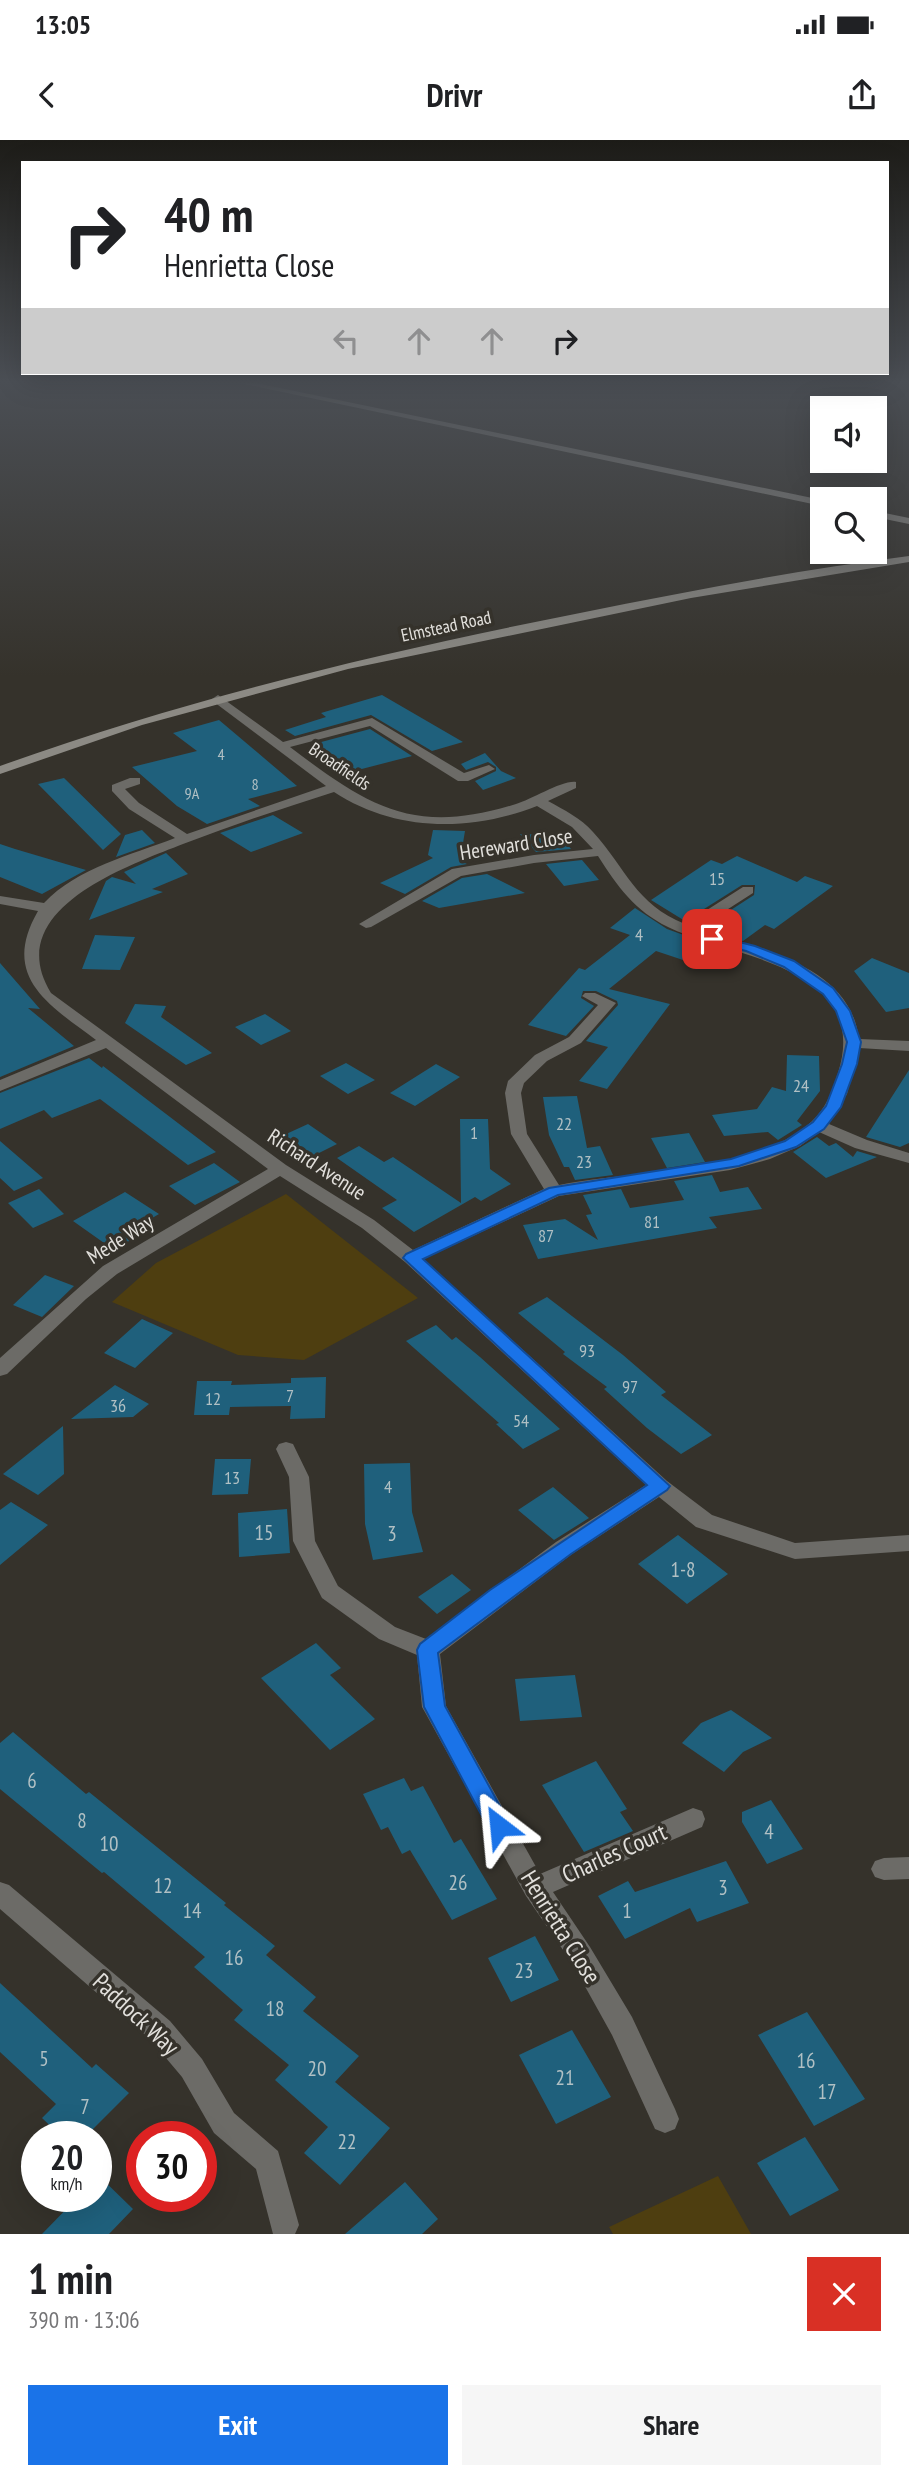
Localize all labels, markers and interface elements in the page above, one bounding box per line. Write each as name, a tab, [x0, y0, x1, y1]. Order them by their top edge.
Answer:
text: 13:05	[35, 8, 91, 41]
text: Drivr	[427, 74, 482, 116]
icon: back	[28, 76, 66, 114]
icon: share	[843, 76, 881, 114]
text: 40 m	[164, 182, 253, 246]
icon: right	[49, 189, 140, 280]
text: Henrietta Close	[164, 244, 335, 286]
icon: left	[327, 322, 365, 360]
icon: ahead	[400, 322, 438, 360]
icon: ahead	[473, 322, 511, 360]
icon: right	[546, 322, 584, 360]
map controls	[810, 396, 887, 564]
button: sound	[810, 396, 887, 473]
button: search	[810, 487, 887, 564]
street label: Elmstead Road	[399, 605, 493, 647]
street label: Broadfields	[305, 737, 375, 795]
house number: 4	[217, 744, 225, 764]
house number: 8	[251, 774, 259, 794]
house number: 9A	[185, 783, 200, 803]
street label: Hereward Close	[458, 822, 574, 866]
house number: 15	[709, 867, 725, 890]
pin	[682, 909, 742, 969]
icon: arrive	[693, 920, 731, 958]
house number: 4	[635, 923, 643, 946]
house number: 24	[793, 1074, 809, 1097]
house number: 22	[556, 1112, 572, 1135]
house number: 1	[470, 1121, 478, 1144]
street label: Richard Avenue	[263, 1122, 371, 1206]
house number: 23	[576, 1150, 592, 1173]
street label: Mede Way	[82, 1208, 158, 1270]
house number: 81	[644, 1210, 660, 1233]
house number: 87	[538, 1224, 554, 1247]
house number: 93	[579, 1339, 595, 1362]
house number: 97	[622, 1375, 638, 1398]
house number: 7	[286, 1384, 294, 1407]
house number: 12	[205, 1387, 221, 1410]
house number: 36	[110, 1394, 126, 1417]
house number: 54	[513, 1409, 529, 1432]
house number: 13	[224, 1466, 240, 1489]
house number: 4	[384, 1475, 392, 1498]
house number: 15	[255, 1519, 273, 1546]
house number: 3	[387, 1520, 397, 1547]
house number: 1-8	[670, 1556, 696, 1583]
house number: 6	[27, 1767, 37, 1794]
position arrow	[462, 1789, 536, 1863]
house number: 8	[77, 1807, 87, 1834]
street label: Charles Court	[557, 1816, 671, 1890]
house number: 4	[764, 1818, 774, 1845]
house number: 10	[100, 1830, 118, 1857]
street label: Henrietta Close	[514, 1865, 608, 1989]
house number: 26	[449, 1869, 467, 1896]
house number: 12	[154, 1872, 172, 1899]
house number: 3	[718, 1874, 728, 1901]
house number: 14	[183, 1897, 202, 1924]
house number: 1	[622, 1897, 632, 1924]
house number: 16	[225, 1944, 243, 1971]
house number: 23	[515, 1957, 533, 1984]
street label: Paddock Way	[86, 1966, 186, 2062]
house number: 18	[266, 1995, 284, 2022]
house number: 5	[39, 2045, 49, 2072]
house number: 16	[797, 2047, 815, 2074]
house number: 20	[308, 2055, 326, 2082]
house number: 21	[556, 2064, 574, 2091]
house number: 17	[818, 2078, 836, 2105]
house number: 7	[80, 2093, 90, 2120]
speed limit sign: 30	[126, 2121, 217, 2212]
house number: 22	[338, 2128, 356, 2155]
text: 20	[50, 2134, 83, 2180]
text: km/h	[51, 2172, 82, 2195]
text: 1 min	[28, 2251, 113, 2306]
button: close	[807, 2257, 881, 2331]
text: 390 m · 13:06	[28, 2305, 140, 2334]
button: Exit	[28, 2385, 448, 2465]
button: Share	[462, 2385, 881, 2465]

